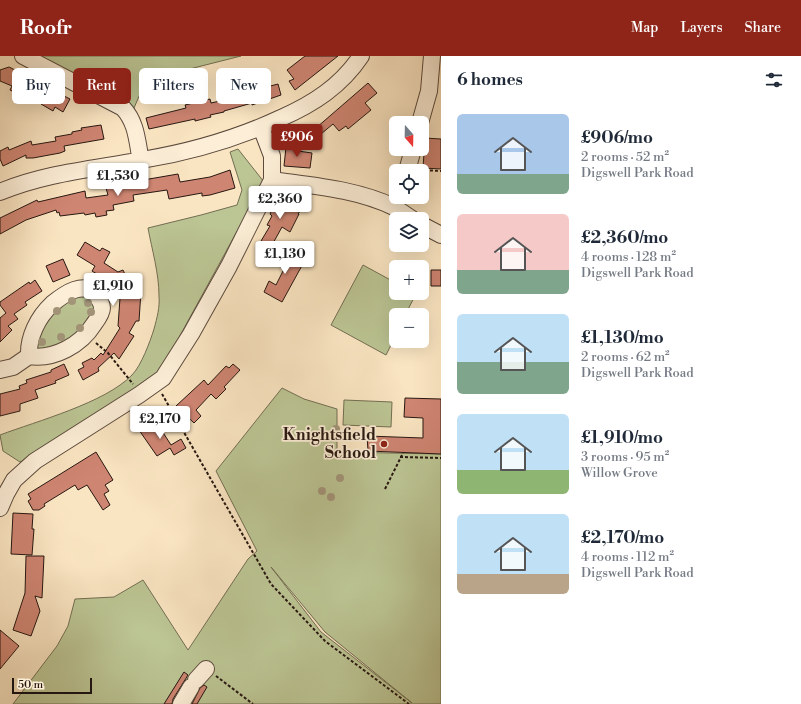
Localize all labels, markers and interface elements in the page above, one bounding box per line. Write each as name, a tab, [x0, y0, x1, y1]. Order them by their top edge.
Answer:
text: Roofr	[20, 16, 72, 40]
text: Map	[631, 19, 658, 37]
text: Layers	[680, 19, 723, 37]
text: Share	[745, 19, 781, 37]
chip: Buy	[12, 68, 65, 104]
chip: Rent	[73, 68, 131, 104]
chip: Filters	[139, 68, 208, 104]
chip: New	[216, 68, 271, 104]
text: 6 homes	[457, 69, 523, 91]
icon: filters	[763, 69, 785, 91]
north arrow	[389, 116, 429, 156]
map controls	[389, 116, 429, 348]
pin: £906	[273, 124, 321, 158]
text: £906/mo	[581, 127, 653, 149]
text: £906	[280, 129, 314, 145]
icon: home	[489, 130, 537, 178]
text: 2 rooms · 52 m²	[581, 149, 669, 165]
pin: £1,530	[85, 163, 151, 197]
button: locate	[389, 164, 429, 204]
text: Digswell Park Road	[581, 165, 694, 181]
text: £1,530	[96, 168, 140, 184]
pin: £2,360	[247, 186, 313, 220]
text: £2,360	[258, 191, 302, 207]
button: layers	[389, 212, 429, 252]
text: £2,360/mo	[581, 227, 668, 249]
icon: home	[489, 230, 537, 278]
pin: £1,130	[252, 241, 318, 275]
text: £1,130	[264, 246, 306, 262]
text: 4 rooms · 128 m²	[581, 249, 676, 265]
button: +	[389, 260, 429, 300]
text: Digswell Park Road	[581, 265, 694, 281]
pin: £1,910	[80, 273, 146, 307]
text: £1,910	[93, 278, 133, 294]
button: −	[389, 308, 429, 348]
text: £1,130/mo	[581, 327, 664, 349]
icon: home	[489, 330, 537, 378]
text: 2 rooms · 62 m²	[581, 349, 670, 365]
text: Digswell Park Road	[581, 365, 694, 381]
pin: £2,170	[127, 406, 193, 440]
text: £2,170	[139, 411, 181, 427]
place label: Knightsfield School	[283, 425, 377, 463]
text: £1,910/mo	[581, 427, 663, 449]
icon: home	[489, 430, 537, 478]
marker: Knightsfield School	[379, 439, 389, 449]
text: 3 rooms · 95 m²	[581, 449, 669, 465]
text: Willow Grove	[581, 465, 658, 481]
text: £2,170/mo	[581, 527, 664, 549]
icon: home	[489, 530, 537, 578]
text: 4 rooms · 112 m²	[581, 549, 674, 565]
text: Digswell Park Road	[581, 565, 694, 581]
scale bar	[12, 676, 92, 695]
text: 50 m	[18, 678, 43, 692]

